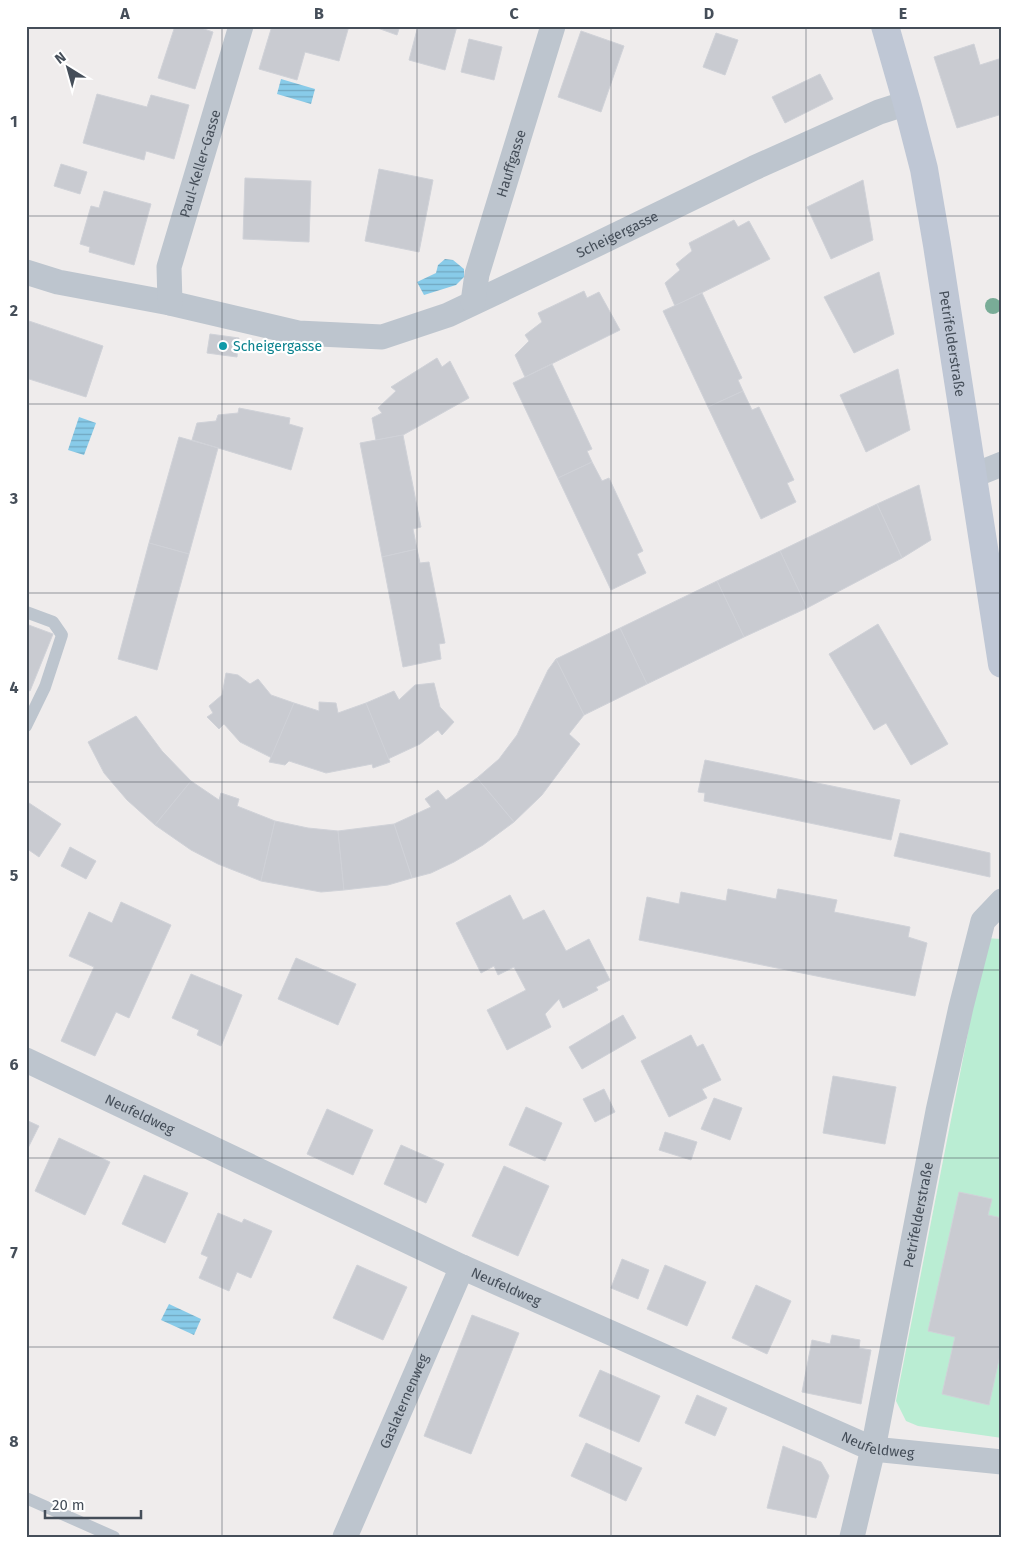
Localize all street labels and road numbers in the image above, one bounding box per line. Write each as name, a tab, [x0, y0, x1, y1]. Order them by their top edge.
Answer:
street label: Paul-Keller-Gasse	[176, 108, 225, 220]
street label: Hauffgasse	[493, 128, 530, 199]
street label: Scheigergasse	[574, 208, 661, 262]
street label: Petrifelderstraße	[935, 289, 968, 398]
street label: Neufeldweg	[102, 1091, 178, 1139]
street label: Petrifelderstraße	[900, 1161, 937, 1269]
street label: Neufeldweg	[468, 1264, 544, 1310]
street label: Gaslaternenweg	[376, 1351, 433, 1451]
street label: Neufeldweg	[839, 1428, 916, 1462]

